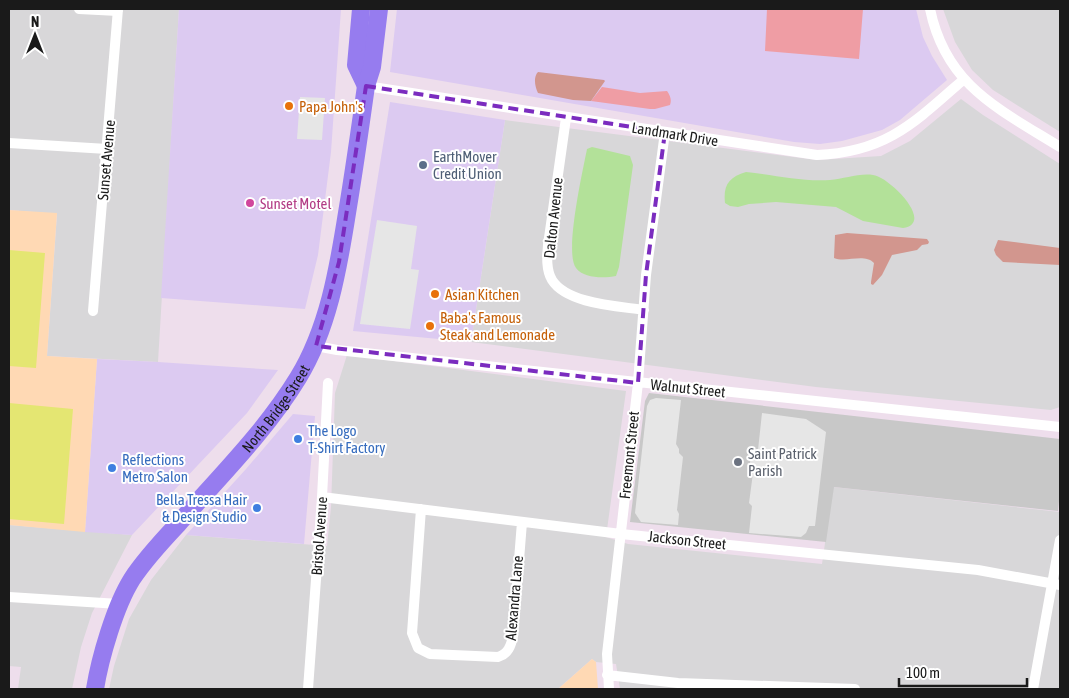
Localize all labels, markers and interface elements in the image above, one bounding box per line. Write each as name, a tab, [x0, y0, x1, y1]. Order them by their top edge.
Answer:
north arrow	[10, 10, 60, 60]
text: N	[31, 14, 39, 30]
place label: Papa John's	[299, 98, 363, 115]
marker: Papa John's	[283, 100, 295, 112]
street label: Sunset Avenue	[94, 119, 118, 201]
street label: Landmark Drive	[631, 119, 720, 149]
place label: EarthMover Credit Union	[433, 148, 502, 182]
marker: EarthMover Credit Union	[417, 159, 429, 171]
street label: Dalton Avenue	[540, 176, 566, 259]
place label: Sunset Motel	[260, 195, 331, 212]
marker: Sunset Motel	[244, 197, 256, 209]
place label: Asian Kitchen	[445, 286, 519, 303]
marker: Asian Kitchen	[429, 288, 441, 300]
place label: Baba's Famous Steak and Lemonade	[440, 309, 555, 343]
marker: Baba's Famous Steak and Lemonade	[424, 320, 436, 332]
street label: North Bridge Street	[238, 361, 313, 455]
street label: Walnut Street	[650, 376, 726, 400]
street label: Freemont Street	[616, 410, 642, 500]
place label: The Logo T-Shirt Factory	[308, 422, 385, 456]
marker: The Logo T-Shirt Factory	[292, 433, 304, 445]
place label: Saint Patrick Parish	[748, 445, 817, 479]
place label: Reflections Metro Salon	[122, 451, 188, 485]
marker: Saint Patrick Parish	[732, 456, 744, 468]
marker: Reflections Metro Salon	[106, 462, 118, 474]
place label: Bella Tressa Hair & Design Studio	[156, 491, 248, 525]
street label: Bristol Avenue	[308, 496, 330, 576]
marker: Bella Tressa Hair & Design Studio	[251, 502, 263, 514]
street label: Jackson Street	[647, 527, 727, 553]
street label: Alexandra Lane	[502, 555, 526, 641]
scale bar	[899, 656, 1026, 688]
text: 100 m	[906, 664, 940, 681]

